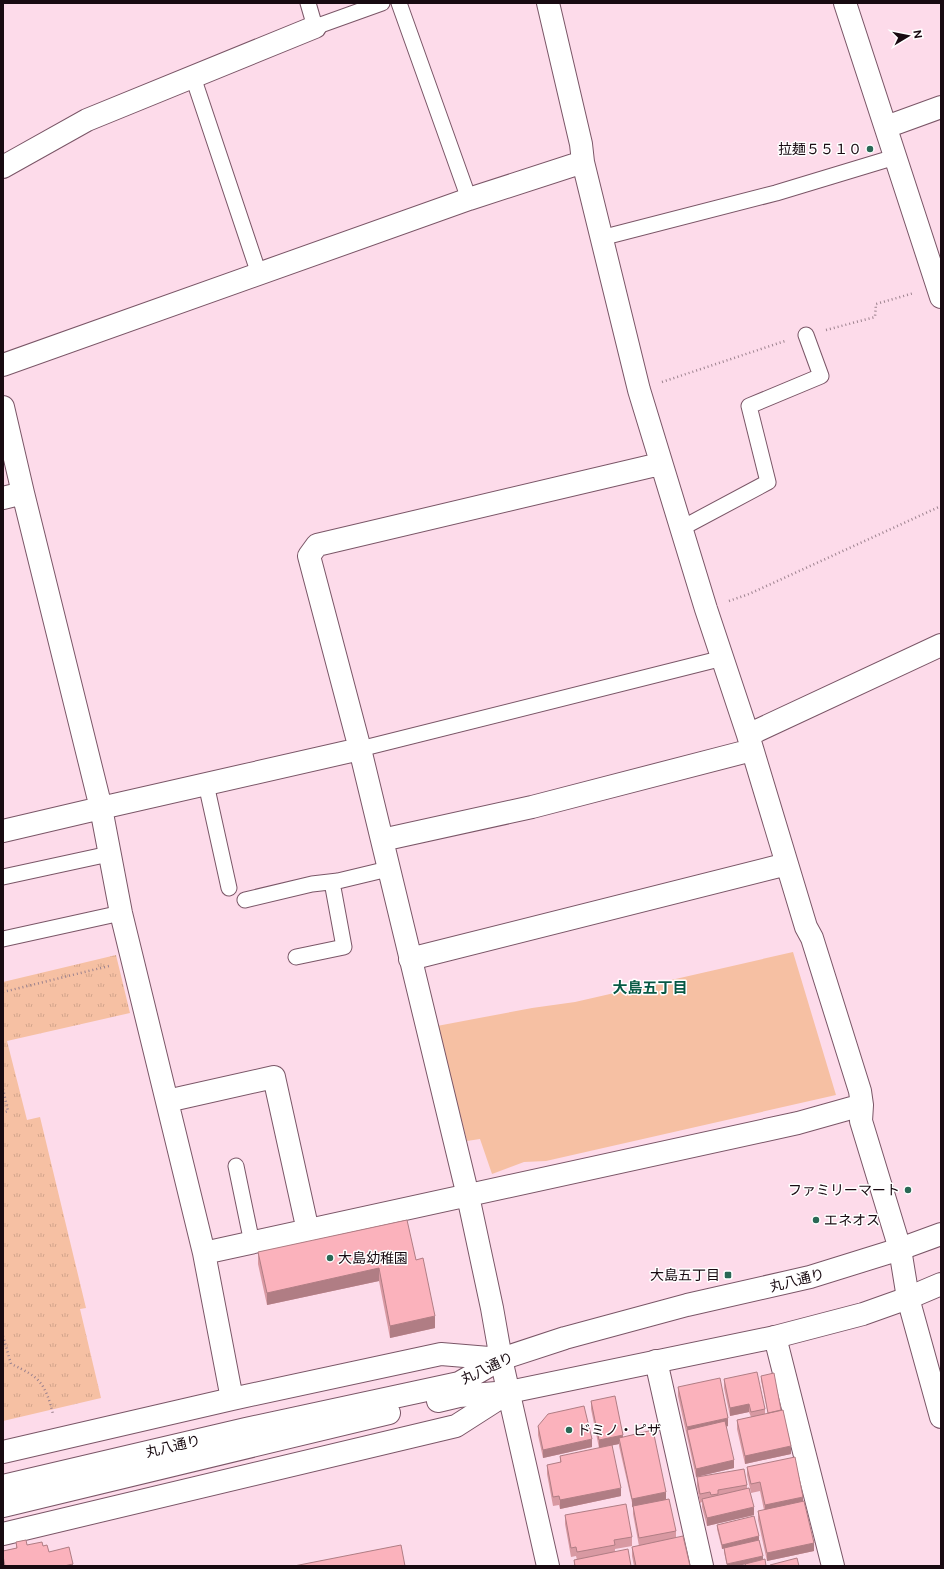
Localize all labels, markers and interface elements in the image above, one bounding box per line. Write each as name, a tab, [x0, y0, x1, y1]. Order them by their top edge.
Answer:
north arrow	[888, 16, 928, 56]
text: N	[910, 29, 924, 40]
place label: 拉麺５５１０	[778, 141, 862, 158]
marker: 拉麺５５１０	[865, 144, 875, 154]
district label: 大島五丁目	[612, 979, 688, 997]
place label: ファミリーマート	[788, 1182, 900, 1199]
marker: ファミリーマート	[903, 1185, 913, 1195]
place label: エネオス	[824, 1212, 880, 1229]
marker: エネオス	[811, 1215, 821, 1225]
place label: 大島幼稚園	[338, 1250, 408, 1267]
marker: 大島幼稚園	[325, 1253, 335, 1263]
street label: 丸八通り	[768, 1265, 826, 1296]
place label: 大島五丁目	[650, 1267, 720, 1284]
marker: 大島五丁目	[723, 1270, 733, 1280]
street label: 丸八通り	[458, 1349, 516, 1388]
place label: ドミノ・ピザ	[577, 1422, 661, 1439]
marker: ドミノ・ピザ	[564, 1425, 574, 1435]
street label: 丸八通り	[144, 1432, 202, 1461]

